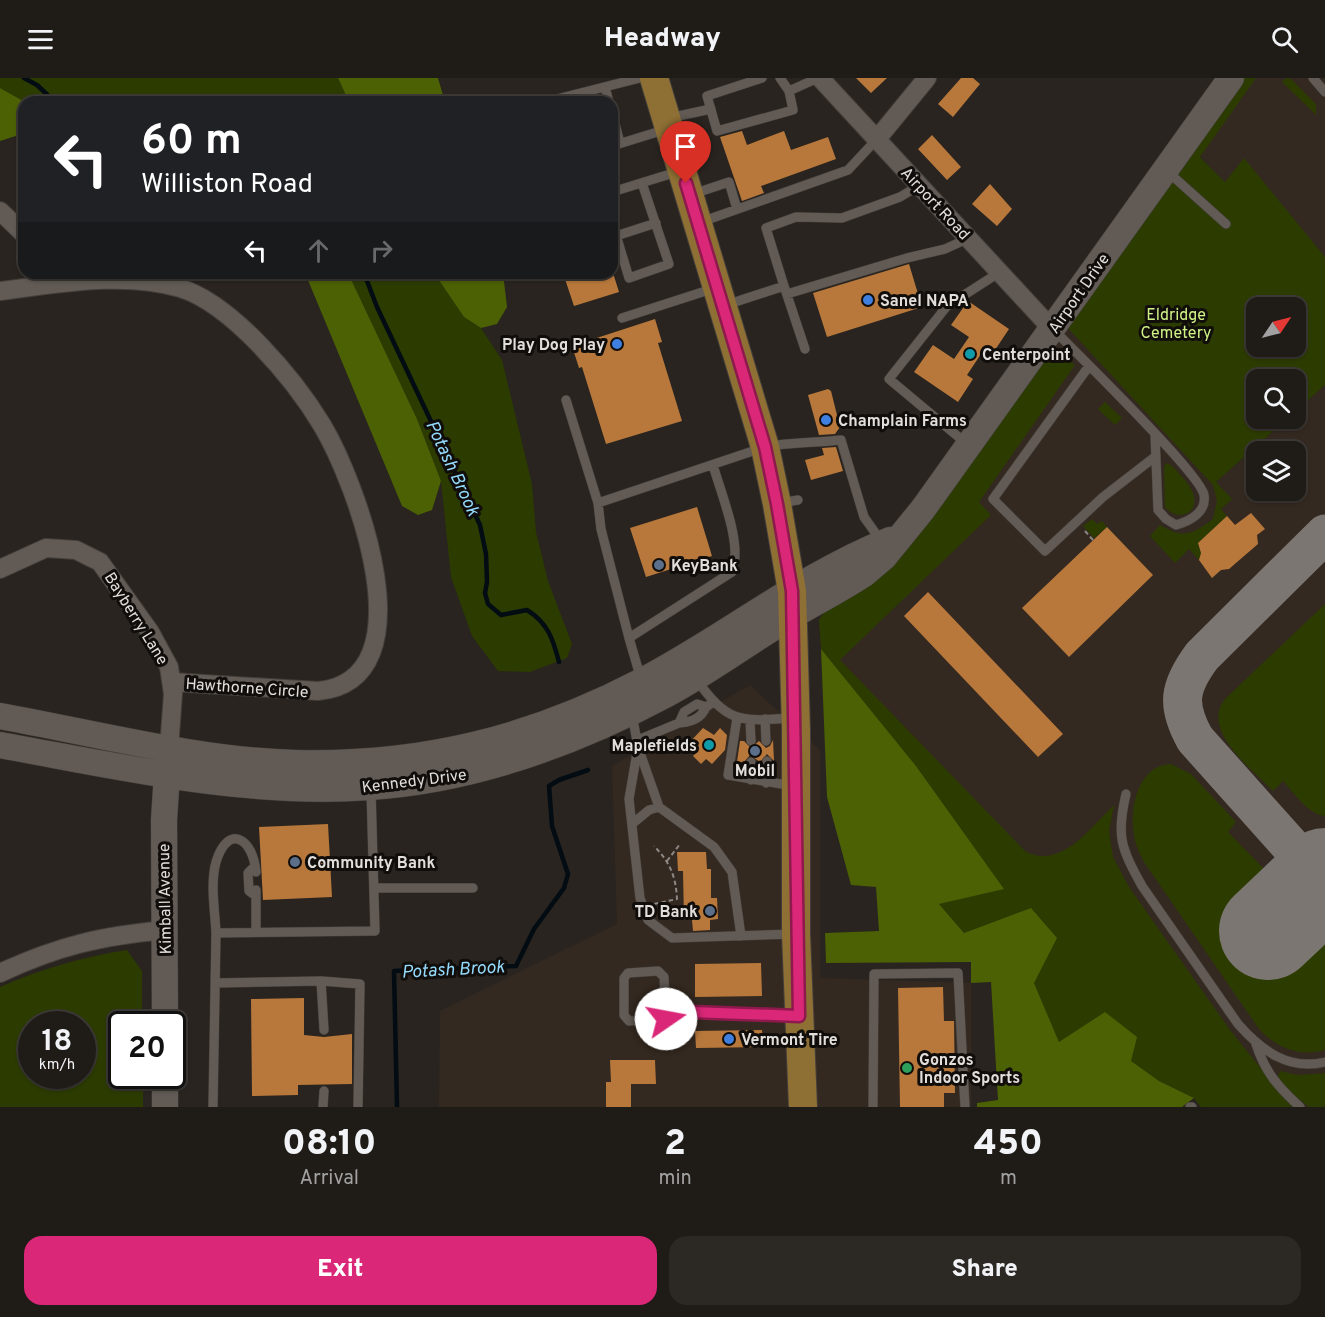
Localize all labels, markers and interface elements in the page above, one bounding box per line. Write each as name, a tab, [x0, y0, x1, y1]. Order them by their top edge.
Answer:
text: Headway	[604, 22, 721, 56]
icon: menu	[24, 23, 57, 56]
icon: search	[1268, 23, 1301, 56]
text: 60 m	[141, 116, 242, 169]
icon: left	[42, 120, 120, 198]
pin	[660, 121, 711, 183]
icon: arrive	[669, 130, 702, 163]
street label: Airport Road	[896, 164, 973, 245]
text: Williston Road	[141, 168, 313, 202]
icon: left	[239, 234, 272, 267]
icon: ahead	[302, 234, 335, 267]
icon: right	[365, 234, 398, 267]
street label: Airport Drive	[1045, 250, 1115, 338]
place label: Sanel NAPA	[880, 292, 969, 312]
marker: Sanel NAPA	[861, 293, 875, 307]
north arrow	[1246, 297, 1306, 357]
map controls	[1246, 297, 1306, 501]
park label: Eldridge Cemetery	[1141, 306, 1211, 344]
place label: Play Dog Play	[502, 336, 605, 356]
marker: Play Dog Play	[610, 337, 624, 351]
place label: Centerpoint	[982, 346, 1070, 366]
marker: Centerpoint	[963, 347, 977, 361]
button: search	[1246, 369, 1306, 429]
place label: Champlain Farms	[838, 412, 967, 432]
marker: Champlain Farms	[819, 413, 833, 427]
water label: Potash Brook	[419, 417, 484, 521]
button: layers	[1246, 441, 1306, 501]
place label: KeyBank	[671, 557, 738, 577]
marker: KeyBank	[652, 558, 666, 572]
street label: Bayberry Lane	[99, 569, 172, 669]
street label: Hawthorne Circle	[185, 675, 309, 703]
place label: Maplefields	[611, 737, 697, 757]
marker: Maplefields	[702, 738, 716, 752]
marker: Mobil	[748, 744, 762, 758]
place label: Mobil	[735, 762, 775, 782]
street label: Kennedy Drive	[361, 766, 468, 798]
street label: Kimball Avenue	[155, 843, 177, 955]
place label: Community Bank	[307, 854, 435, 874]
marker: Community Bank	[288, 855, 302, 869]
place label: TD Bank	[634, 903, 698, 923]
marker: TD Bank	[703, 904, 717, 918]
water label: Potash Brook	[401, 956, 506, 985]
position arrow	[634, 987, 698, 1051]
speed limit sign: 20	[108, 1011, 186, 1089]
text: 18	[42, 1024, 72, 1061]
place label: Vermont Tire	[741, 1031, 838, 1051]
marker: Vermont Tire	[722, 1032, 736, 1046]
place label: Gonzos Indoor Sports	[919, 1051, 1020, 1089]
text: km/h	[39, 1056, 75, 1075]
marker: Gonzos Indoor Sports	[900, 1061, 914, 1075]
text: 08:10	[282, 1122, 376, 1168]
text: 2	[664, 1122, 686, 1168]
text: 450	[974, 1122, 1043, 1168]
text: Arrival	[299, 1166, 359, 1192]
text: min	[658, 1166, 692, 1192]
text: m	[1000, 1166, 1017, 1192]
button: Exit	[24, 1236, 657, 1305]
button: Share	[669, 1236, 1301, 1305]

